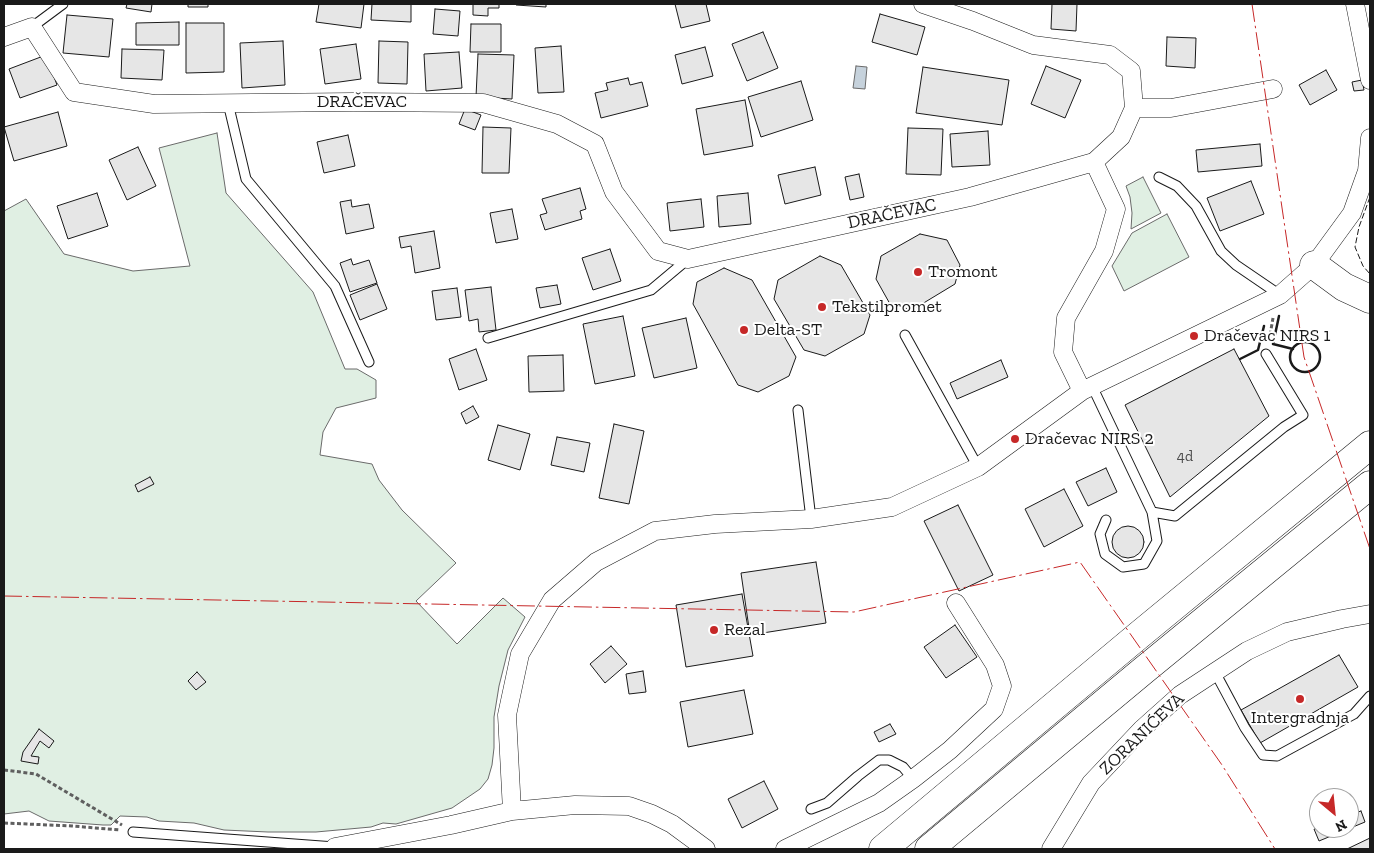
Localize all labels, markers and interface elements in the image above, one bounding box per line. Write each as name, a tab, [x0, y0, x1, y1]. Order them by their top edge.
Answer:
street label: DRAČEVAC	[317, 91, 407, 113]
street label: DRAČEVAC	[846, 194, 938, 234]
place label: Tromont	[928, 261, 997, 283]
marker: Tromont	[912, 266, 924, 278]
place label: Tekstilpromet	[832, 296, 942, 318]
marker: Tekstilpromet	[816, 301, 828, 313]
place label: Delta-ST	[754, 319, 822, 341]
marker: Delta-ST	[738, 324, 750, 336]
place label: Dračevac NIRS 1	[1204, 325, 1330, 347]
marker: Dračevac NIRS 1	[1188, 330, 1200, 342]
place label: Dračevac NIRS 2	[1025, 428, 1154, 450]
marker: Dračevac NIRS 2	[1009, 433, 1021, 445]
house number: 4d	[1177, 448, 1193, 466]
place label: Rezal	[724, 619, 765, 641]
marker: Rezal	[708, 624, 720, 636]
street label: ZORANIĆEVA	[1095, 688, 1189, 780]
marker: Intergradnja	[1294, 693, 1306, 705]
place label: Intergradnja	[1251, 707, 1349, 729]
north arrow	[1309, 788, 1359, 838]
text: N	[1332, 816, 1350, 836]

